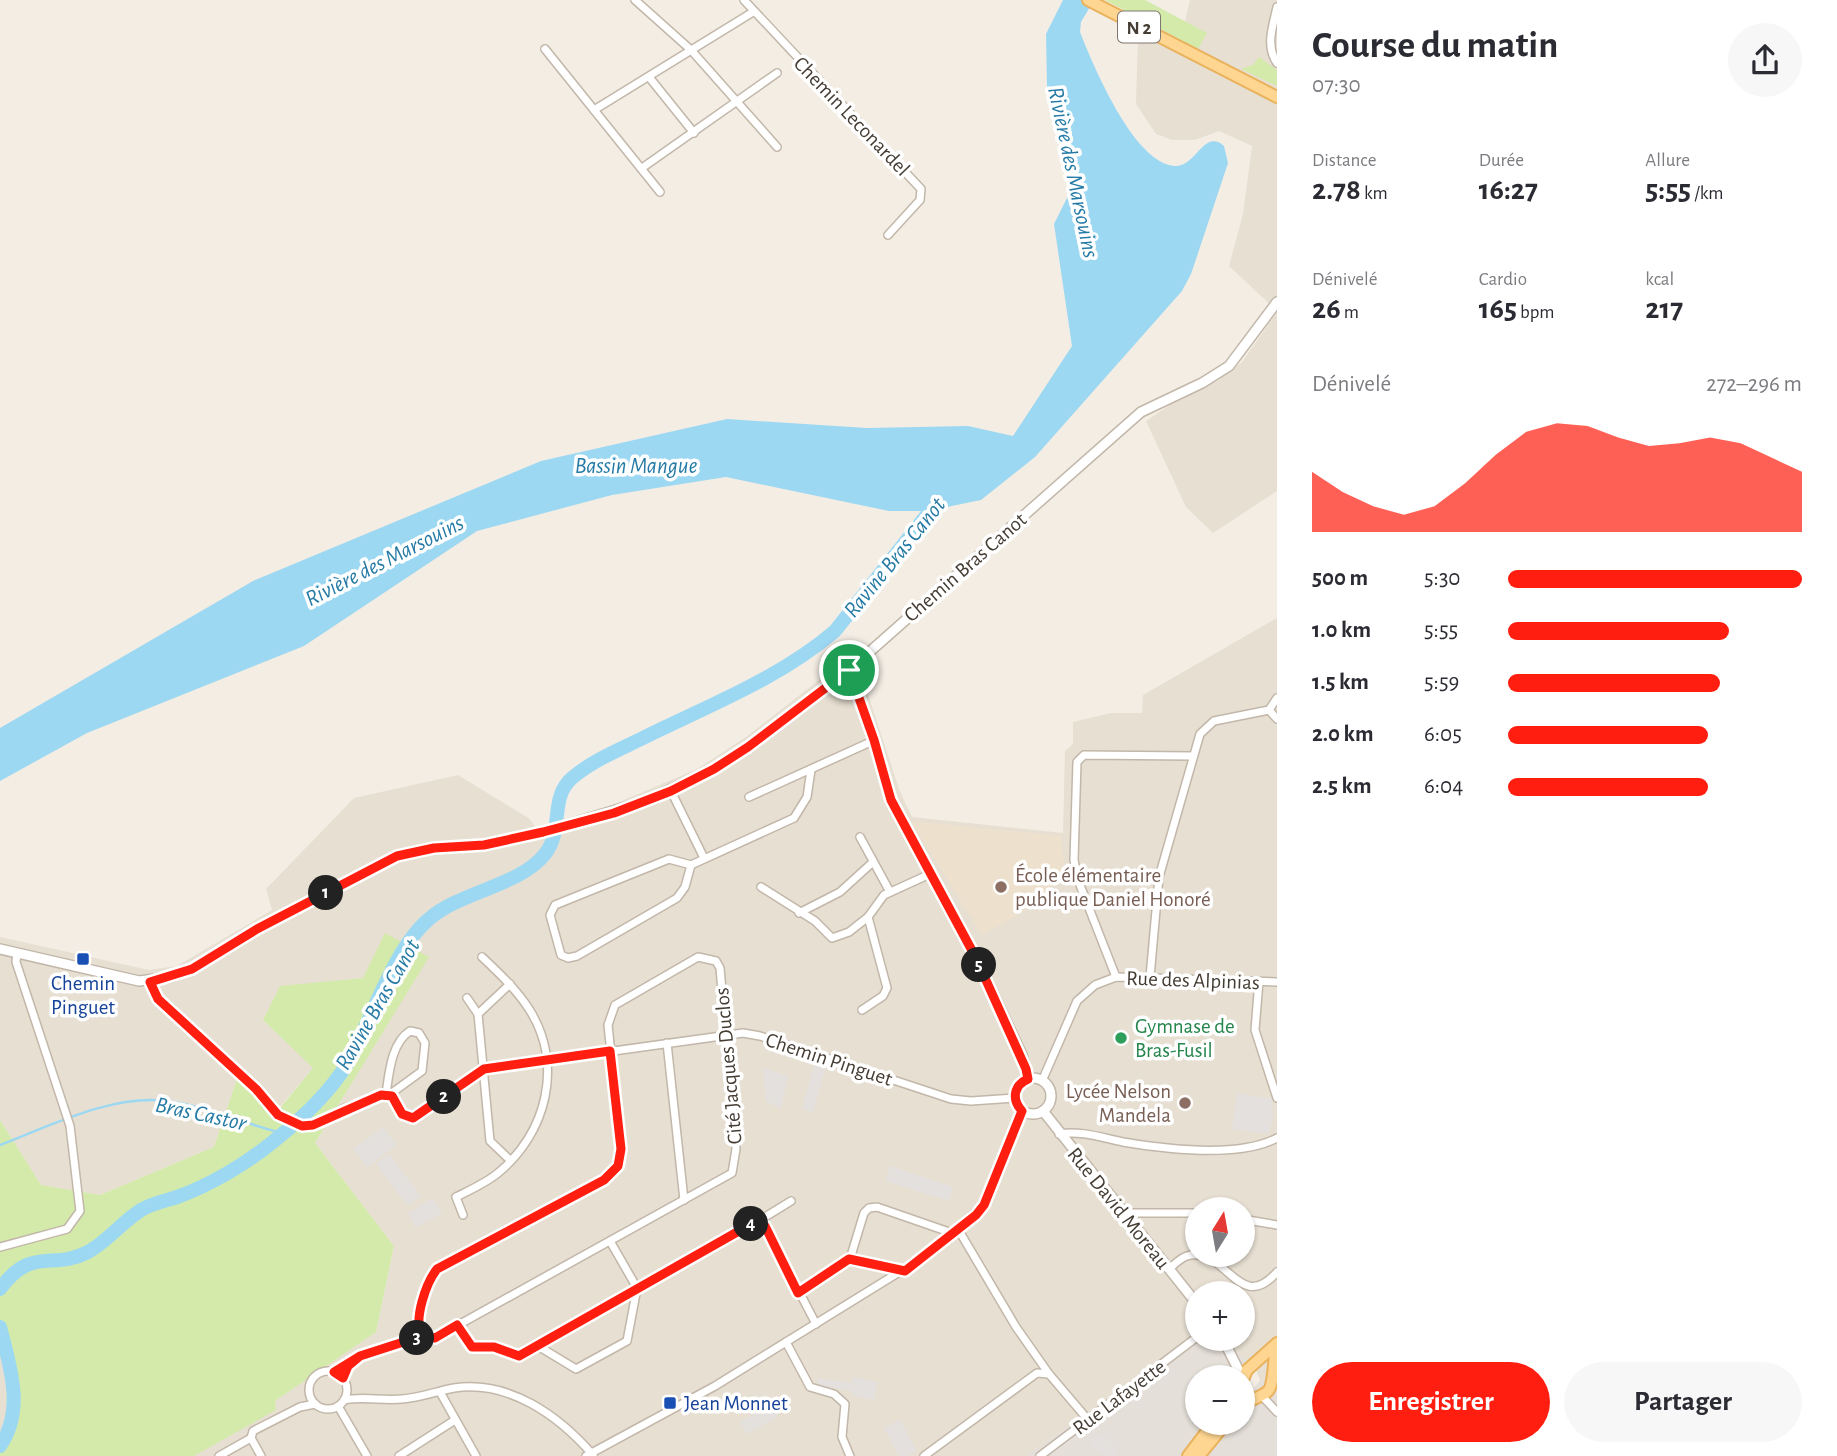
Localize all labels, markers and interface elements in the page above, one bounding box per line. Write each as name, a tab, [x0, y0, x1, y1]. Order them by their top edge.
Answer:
road number: N 2	[1118, 12, 1160, 42]
button: share	[1728, 23, 1802, 97]
text: Course du matin	[1312, 27, 1558, 65]
street label: Chemin Leconardel	[790, 53, 914, 180]
text: 07:30	[1312, 74, 1361, 97]
water label: Rivière des Marsouins	[1043, 85, 1102, 260]
text: Distance	[1312, 151, 1376, 170]
text: Durée	[1479, 151, 1524, 170]
text: Allure	[1645, 151, 1690, 170]
text: 2.78	[1312, 175, 1361, 205]
text: 16:27	[1479, 175, 1538, 205]
text: 5:55	[1645, 175, 1691, 205]
text: km	[1361, 184, 1388, 203]
text: /km	[1691, 184, 1724, 203]
text: Dénivelé	[1312, 270, 1377, 289]
text: Cardio	[1479, 270, 1527, 289]
text: kcal	[1645, 270, 1674, 289]
text: 26	[1312, 294, 1341, 324]
text: 165	[1479, 294, 1517, 324]
text: 217	[1645, 294, 1683, 324]
text: m	[1341, 303, 1359, 322]
text: bpm	[1517, 303, 1555, 322]
text: Dénivelé	[1312, 373, 1391, 396]
text: 272–296 m	[1706, 373, 1802, 396]
water label: Bassin Mangue	[575, 455, 698, 478]
water label: Ravine Bras Canot	[840, 493, 951, 622]
street label: Chemin Bras Canot	[900, 509, 1031, 626]
water label: Rivière des Marsouins	[302, 512, 468, 611]
text: 500 m	[1312, 567, 1368, 590]
text: 5:30	[1424, 567, 1461, 590]
text: 1.0 km	[1312, 619, 1371, 642]
text: 5:55	[1424, 619, 1458, 642]
pin	[819, 640, 879, 700]
icon: arrive	[830, 651, 868, 689]
text: 1.5 km	[1312, 671, 1369, 694]
text: 5:59	[1424, 671, 1459, 694]
text: 2.0 km	[1312, 723, 1374, 746]
text: 6:05	[1424, 723, 1462, 746]
text: 2.5 km	[1312, 775, 1371, 798]
text: 6:04	[1424, 775, 1463, 798]
place label: École élémentaire publique Daniel Honoré	[1015, 863, 1211, 910]
pin: 1	[308, 876, 344, 910]
marker: École élémentaire publique Daniel Honoré	[993, 879, 1009, 895]
text: 1	[322, 883, 329, 902]
water label: Ravine Bras Canot	[332, 935, 425, 1074]
pin: 5	[962, 948, 996, 982]
marker: Chemin Pinguet	[75, 951, 91, 967]
text: 5	[974, 955, 983, 974]
street label: Rue des Alpinias	[1126, 968, 1260, 993]
place label: Chemin Pinguet	[51, 973, 115, 1018]
street label: Cité Jacques Duclos	[711, 987, 746, 1145]
place label: Gymnase de Bras-Fusil	[1135, 1016, 1235, 1061]
street label: Chemin Pinguet	[763, 1029, 895, 1090]
marker: Gymnase de Bras-Fusil	[1113, 1030, 1129, 1046]
pin: 2	[426, 1080, 462, 1114]
place label: Lycée Nelson Mandela	[1066, 1081, 1171, 1126]
text: 2	[439, 1087, 448, 1106]
water label: Bras Castor	[153, 1094, 249, 1135]
marker: Lycée Nelson Mandela	[1177, 1095, 1193, 1111]
street label: Rue David Moreau	[1063, 1144, 1174, 1273]
north arrow	[1185, 1197, 1255, 1267]
map controls	[1185, 1197, 1255, 1435]
pin: 4	[734, 1206, 768, 1242]
text: 4	[746, 1214, 755, 1233]
button: +	[1185, 1281, 1255, 1351]
pin: 3	[400, 1320, 434, 1356]
text: 3	[412, 1328, 421, 1347]
street label: Rue Lafayette	[1069, 1356, 1170, 1439]
button: Enregistrer	[1312, 1362, 1550, 1442]
button: Partager	[1564, 1362, 1802, 1442]
button: −	[1185, 1365, 1255, 1435]
place label: Jean Monnet	[684, 1393, 788, 1414]
marker: Jean Monnet	[662, 1395, 678, 1411]

